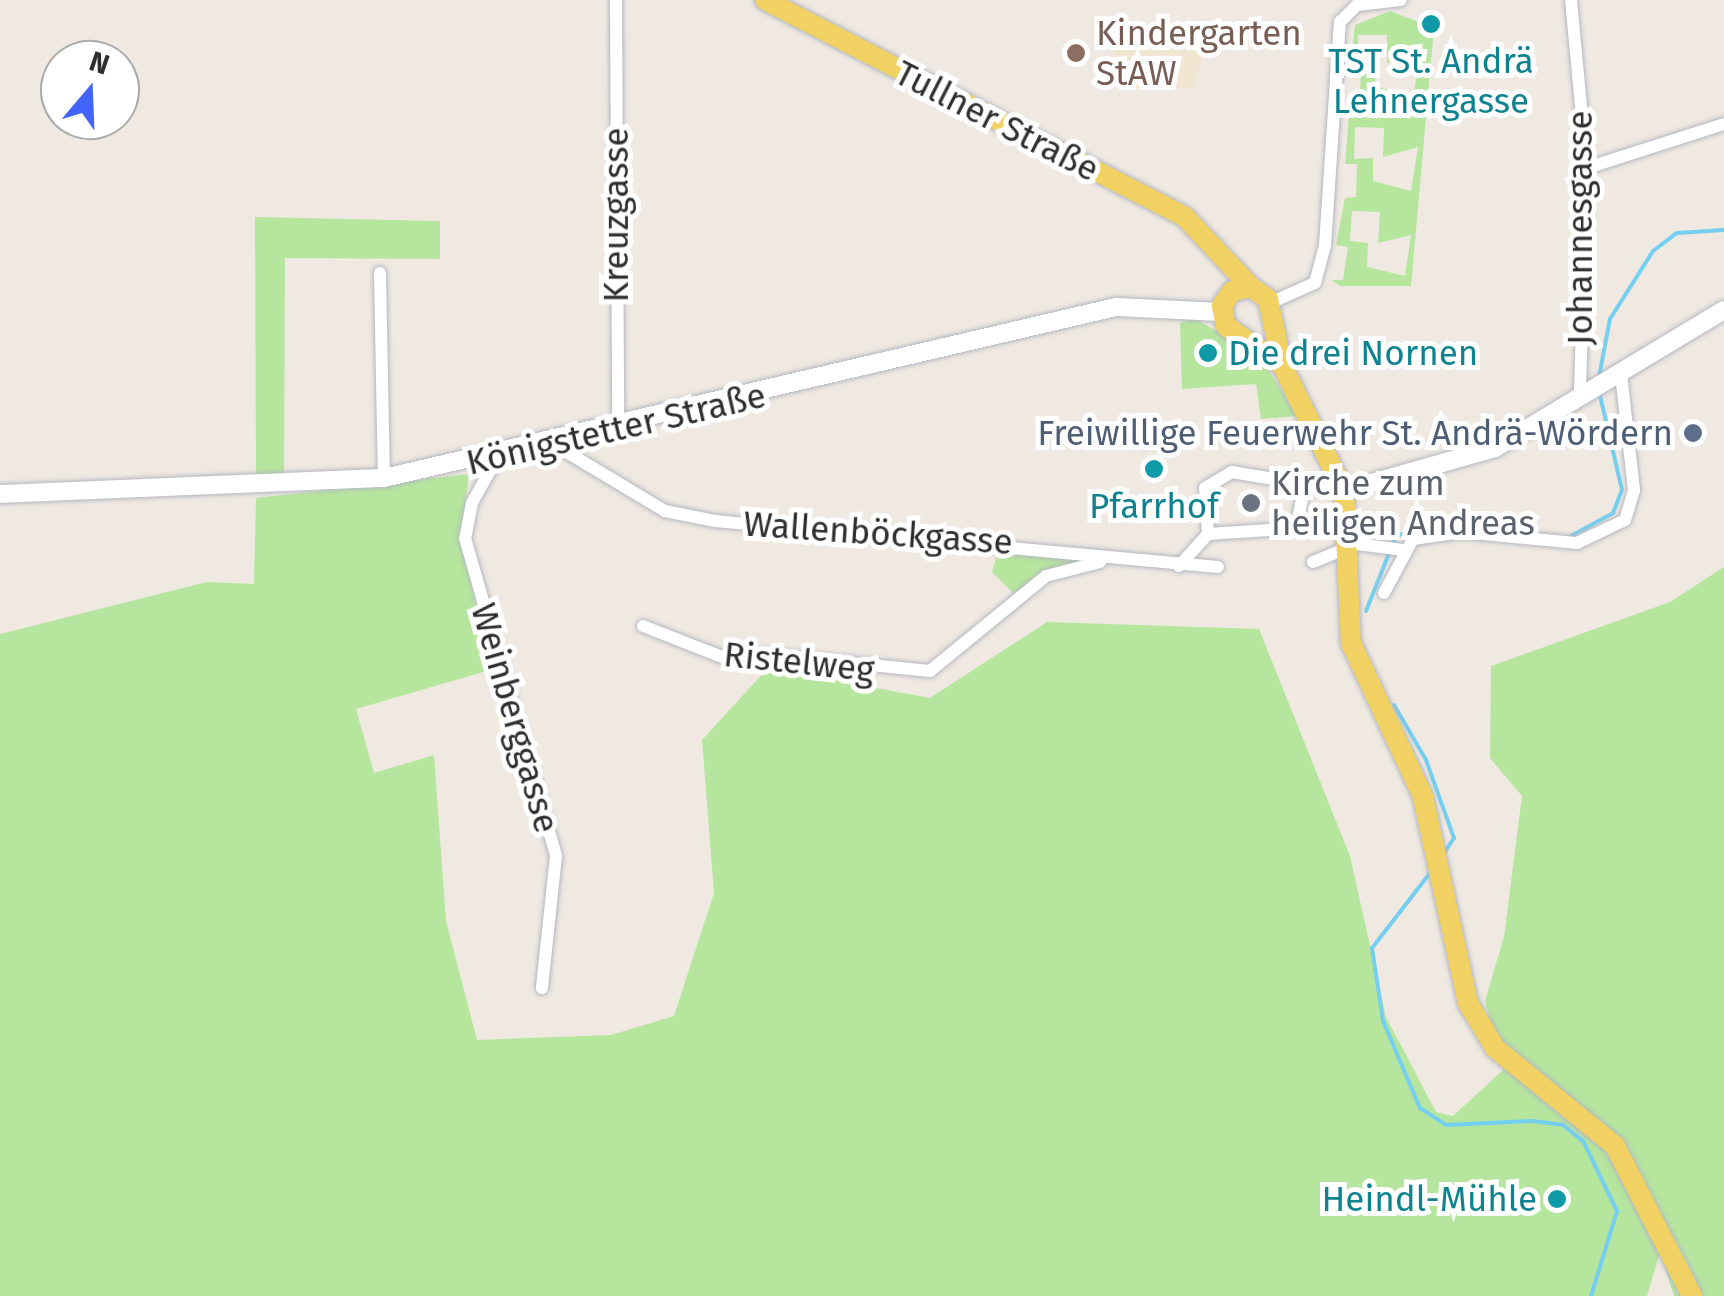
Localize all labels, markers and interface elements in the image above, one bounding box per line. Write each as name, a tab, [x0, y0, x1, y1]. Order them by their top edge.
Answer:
place label: Kindergarten StAW	[1096, 12, 1302, 94]
marker: TST St. Andrä Lehnergasse	[1420, 13, 1442, 35]
north arrow	[40, 40, 140, 140]
place label: TST St. Andrä Lehnergasse	[1328, 40, 1534, 122]
marker: Kindergarten StAW	[1065, 42, 1087, 64]
text: N	[85, 44, 113, 82]
street label: Tullner Straße	[888, 52, 1106, 190]
street label: Johannesgasse	[1559, 111, 1601, 345]
street label: Kreuzgasse	[595, 127, 637, 303]
place label: Die drei Nornen	[1228, 332, 1478, 374]
marker: Die drei Nornen	[1197, 342, 1219, 364]
street label: Königstetter Straße	[462, 374, 770, 484]
place label: Freiwillige Feuerwehr St. Andrä-Wördern	[1037, 412, 1673, 454]
marker: Freiwillige Feuerwehr St. Andrä-Wördern	[1682, 422, 1704, 444]
marker: Pfarrhof	[1143, 458, 1165, 480]
place label: Kirche zum heiligen Andreas	[1271, 462, 1535, 544]
place label: Pfarrhof	[1089, 485, 1219, 527]
marker: Kirche zum heiligen Andreas	[1240, 492, 1262, 514]
street label: Wallenböckgasse	[742, 503, 1014, 563]
street label: Weinberggasse	[462, 598, 568, 838]
street label: Ristelweg	[722, 633, 876, 691]
place label: Heindl-Mühle	[1322, 1178, 1537, 1220]
marker: Heindl-Mühle	[1546, 1188, 1568, 1210]

